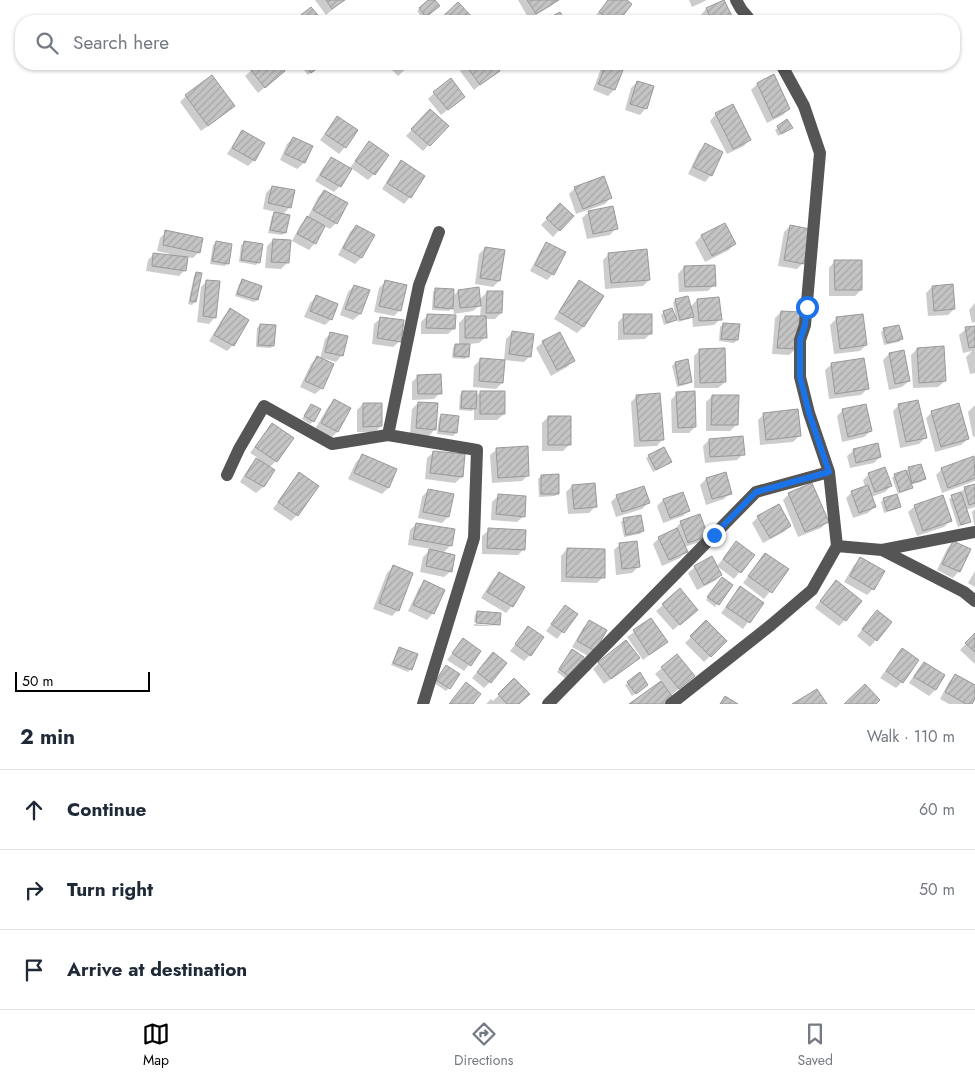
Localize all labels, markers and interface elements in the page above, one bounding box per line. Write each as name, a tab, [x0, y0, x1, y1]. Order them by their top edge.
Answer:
search box	[15, 15, 960, 70]
icon: search	[33, 29, 61, 57]
text: Search here	[73, 29, 169, 56]
route start	[796, 296, 819, 319]
route end	[703, 524, 726, 547]
scale bar	[15, 669, 150, 692]
text: 50 m	[22, 671, 53, 691]
text: 2 min	[20, 722, 75, 752]
text: Walk · 110 m	[867, 725, 955, 748]
icon: ahead	[20, 796, 48, 824]
text: Continue	[67, 796, 146, 823]
text: 60 m	[919, 798, 955, 821]
icon: right	[20, 876, 48, 904]
text: Turn right	[67, 876, 153, 903]
text: 50 m	[919, 878, 955, 901]
icon: arrive	[20, 956, 48, 984]
text: Arrive at destination	[67, 956, 247, 983]
tab: Map	[142, 1020, 170, 1070]
tab: Directions	[454, 1020, 513, 1070]
tab: Saved	[797, 1020, 833, 1070]

